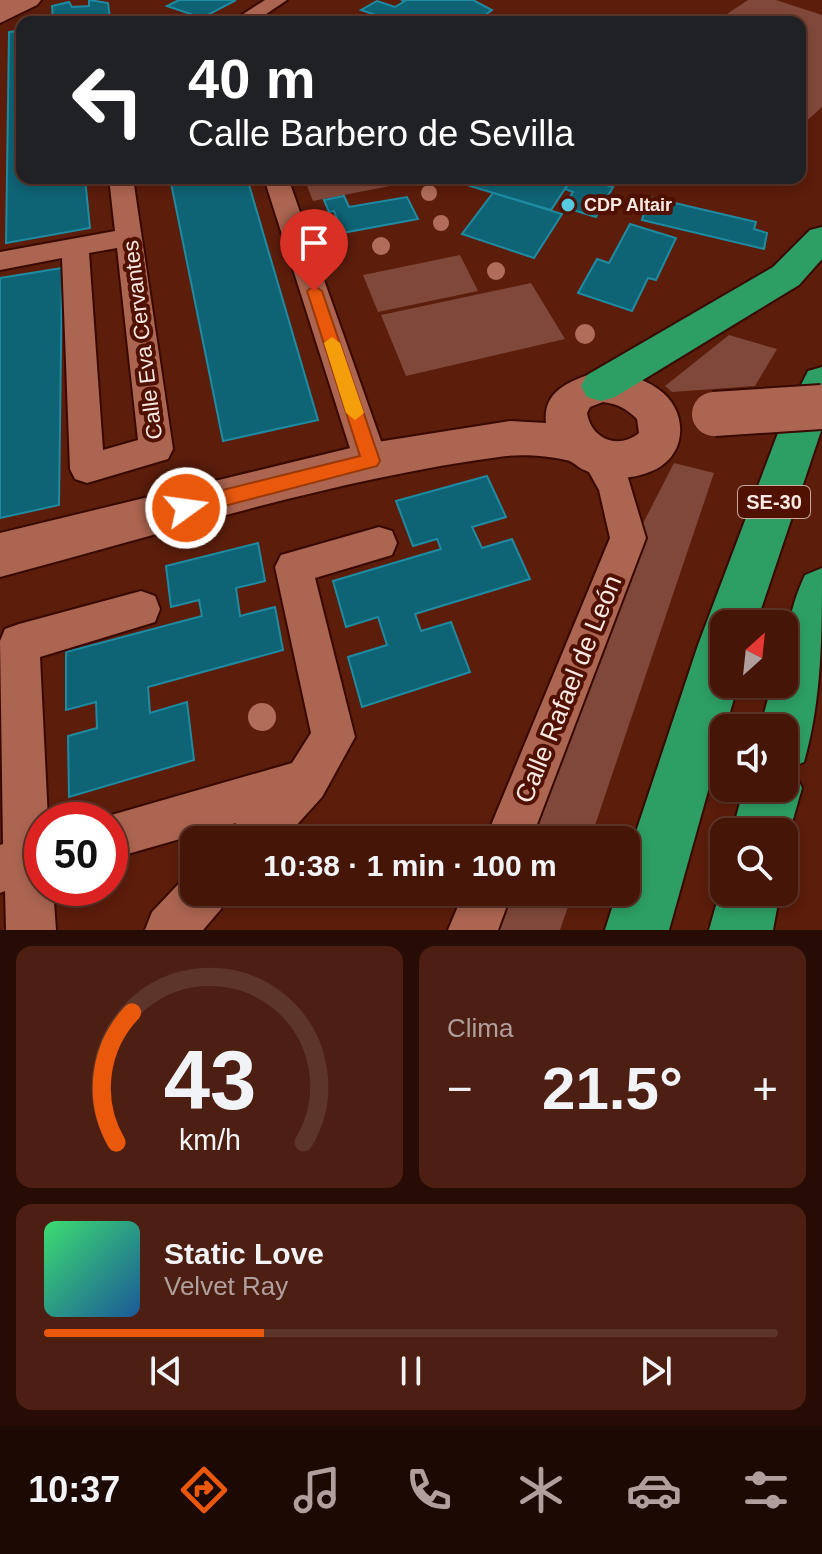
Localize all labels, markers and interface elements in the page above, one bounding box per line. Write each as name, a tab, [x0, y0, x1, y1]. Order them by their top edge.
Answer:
text: 40 m	[188, 47, 316, 110]
icon: left	[56, 48, 160, 152]
text: Calle Barbero de Sevilla	[188, 113, 574, 154]
place label: CDP Altair	[584, 195, 672, 215]
marker: CDP Altair	[559, 196, 577, 214]
pin	[280, 209, 348, 291]
icon: arrive	[292, 221, 336, 265]
street label: Calle Eva Cervantes	[118, 239, 167, 441]
position arrow	[144, 466, 228, 550]
road number: SE-30	[738, 486, 810, 518]
street label: Calle Rafael de León	[509, 571, 627, 807]
north arrow	[710, 610, 798, 698]
map controls	[710, 610, 798, 906]
button: sound	[710, 714, 798, 802]
speed limit sign: 50	[24, 802, 128, 906]
button: search	[710, 818, 798, 906]
text: 10:38 · 1 min · 100 m	[263, 849, 557, 882]
text: Clima	[447, 1013, 513, 1043]
text: 43	[163, 1034, 256, 1127]
text: 21.5°	[542, 1055, 683, 1122]
text: −	[447, 1064, 473, 1113]
text: +	[752, 1064, 778, 1113]
text: km/h	[179, 1124, 240, 1156]
text: Static Love	[164, 1237, 324, 1270]
text: Velvet Ray	[164, 1271, 288, 1301]
icon: previous	[144, 1349, 188, 1393]
icon: pause	[389, 1349, 433, 1393]
icon: next	[634, 1349, 678, 1393]
icon: directions	[176, 1462, 232, 1518]
icon: music	[289, 1462, 345, 1518]
icon: phone	[401, 1462, 457, 1518]
icon: climate	[513, 1462, 569, 1518]
icon: car	[626, 1462, 682, 1518]
icon: filters	[738, 1462, 794, 1518]
text: 10:37	[28, 1469, 120, 1510]

